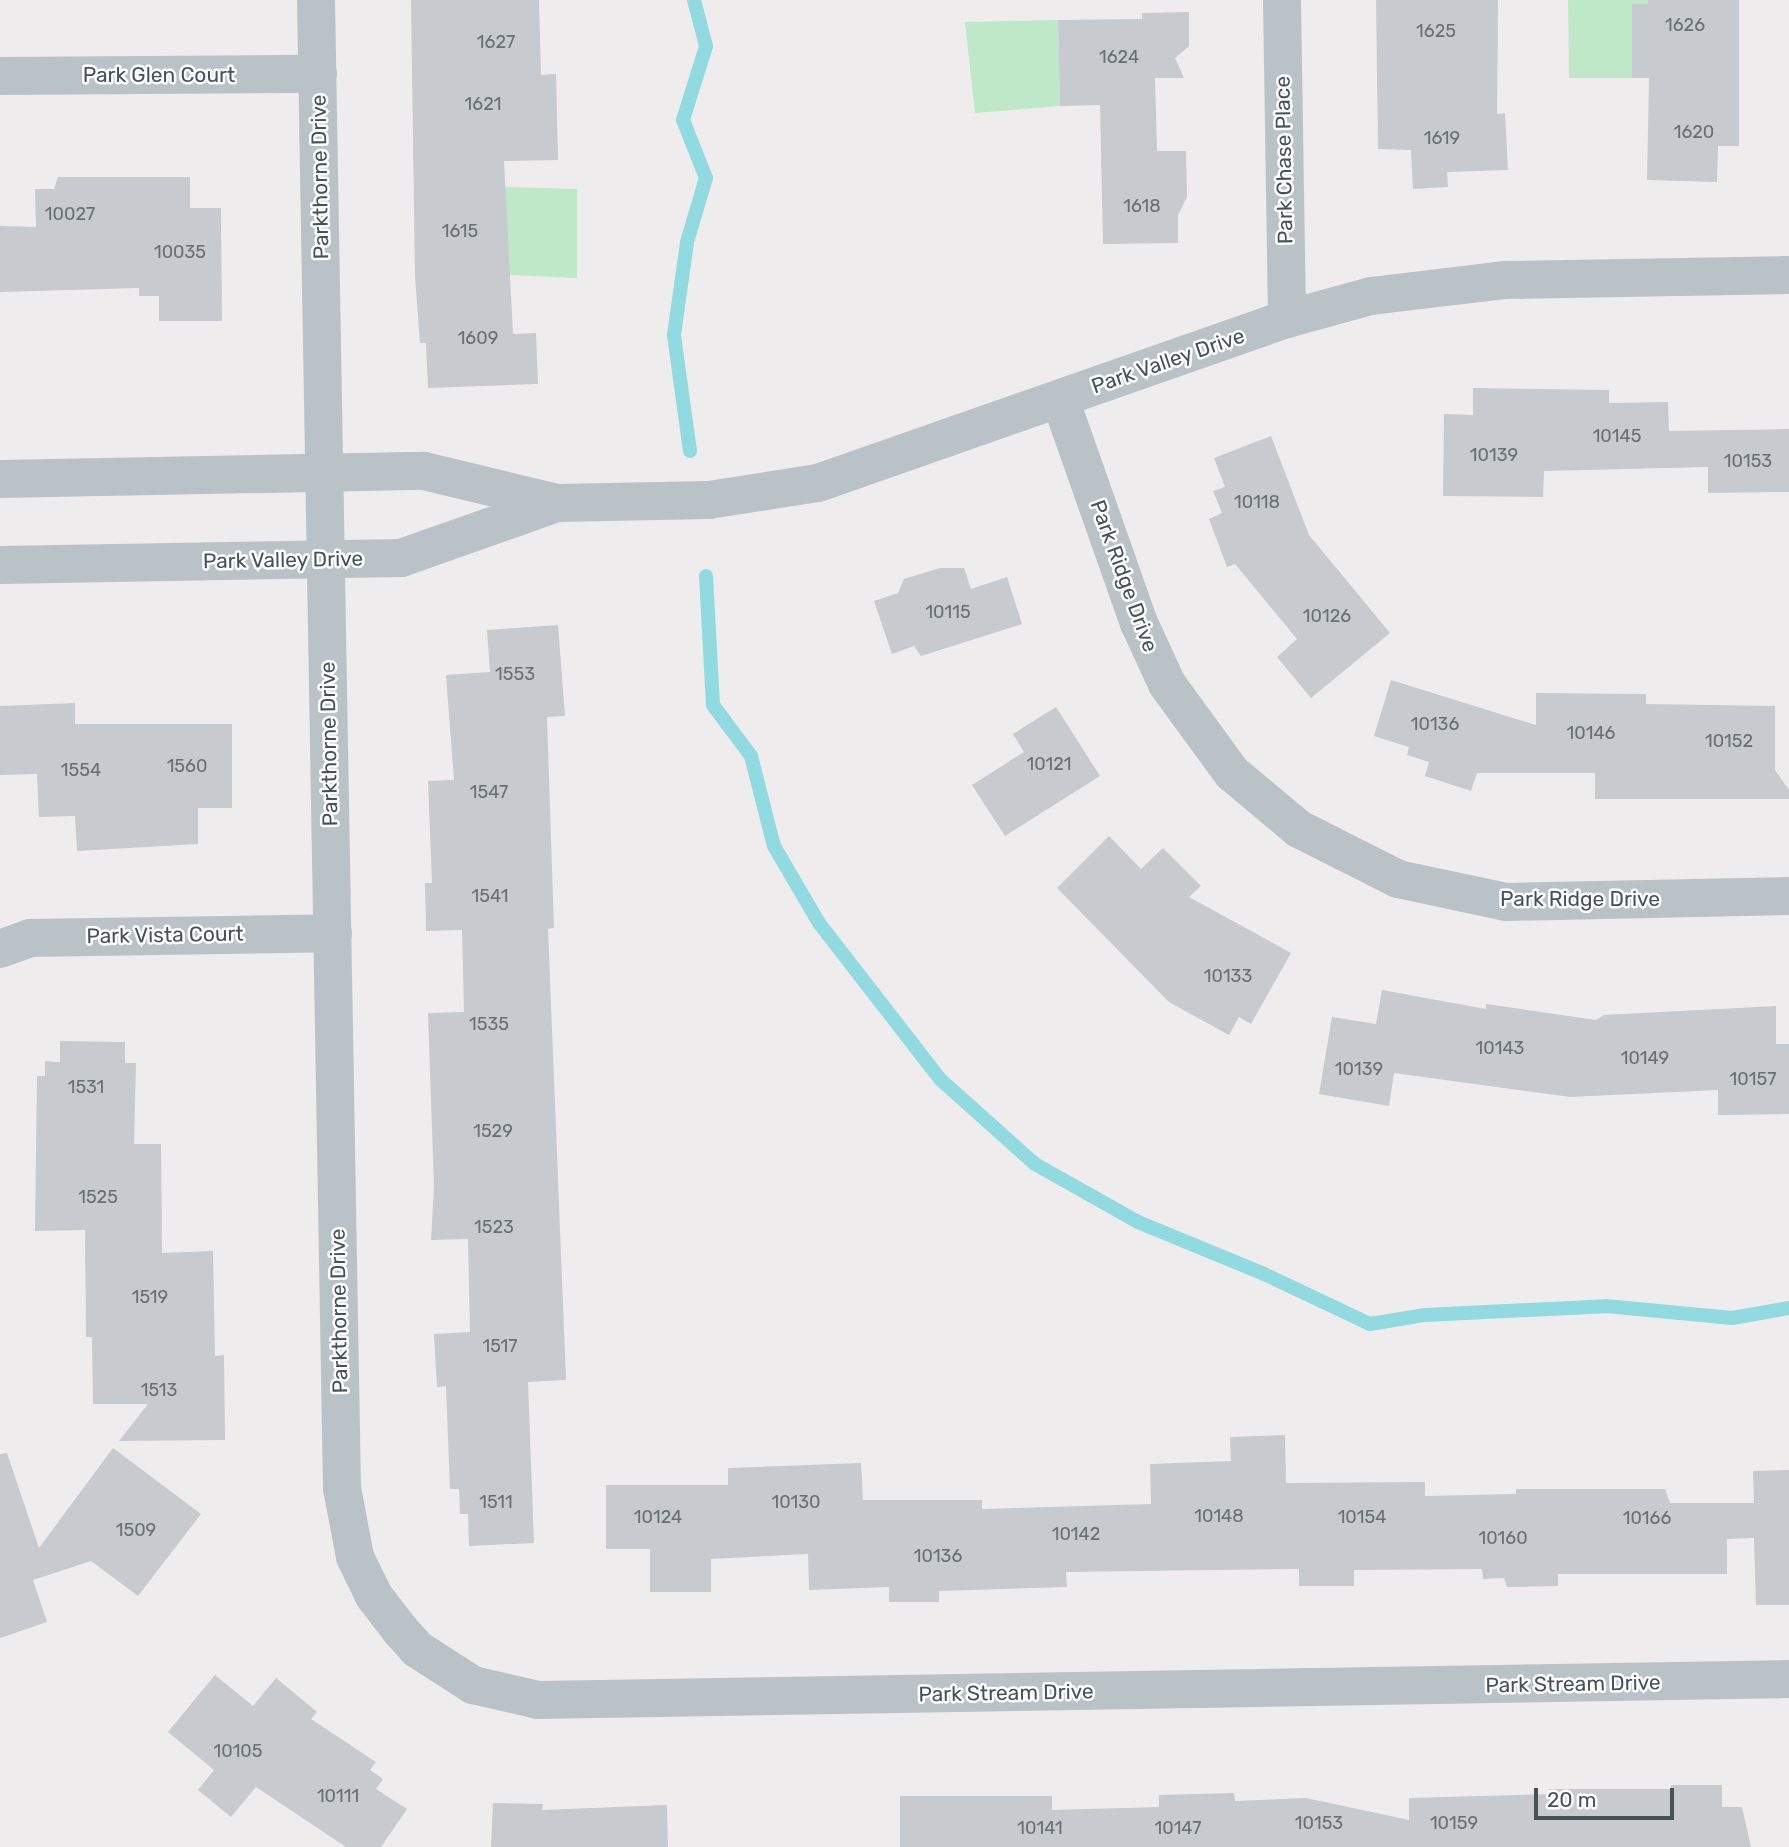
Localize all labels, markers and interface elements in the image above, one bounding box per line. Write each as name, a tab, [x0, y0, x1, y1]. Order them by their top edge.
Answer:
house number: 1626	[1665, 14, 1705, 36]
house number: 1625	[1416, 20, 1456, 42]
house number: 1627	[477, 31, 515, 53]
house number: 1624	[1099, 46, 1139, 68]
street label: Park Glen Court	[83, 62, 235, 88]
street label: Park Chase Place	[1270, 76, 1298, 244]
house number: 1621	[465, 93, 501, 115]
street label: Parkthorne Drive	[306, 94, 334, 260]
house number: 1620	[1674, 121, 1714, 143]
house number: 1619	[1424, 127, 1460, 149]
house number: 1618	[1123, 195, 1161, 217]
house number: 10027	[45, 203, 95, 225]
house number: 1615	[442, 220, 478, 242]
house number: 10035	[154, 241, 206, 263]
street label: Park Valley Drive	[1087, 323, 1249, 399]
house number: 1609	[458, 327, 498, 349]
house number: 10145	[1593, 425, 1641, 447]
house number: 10139	[1470, 444, 1518, 466]
house number: 10153	[1724, 450, 1772, 472]
house number: 10118	[1234, 491, 1280, 513]
street label: Park Ridge Drive	[1085, 496, 1163, 656]
street label: Park Valley Drive	[202, 546, 364, 574]
house number: 10115	[925, 601, 971, 623]
house number: 10126	[1303, 605, 1351, 627]
street label: Parkthorne Drive	[315, 661, 343, 827]
house number: 1553	[495, 663, 535, 685]
house number: 10136	[1411, 713, 1459, 735]
house number: 10146	[1567, 722, 1615, 744]
house number: 10152	[1705, 730, 1753, 752]
house number: 10121	[1026, 753, 1072, 775]
house number: 1560	[167, 755, 207, 777]
house number: 1554	[61, 759, 101, 781]
house number: 1547	[470, 781, 508, 803]
house number: 1541	[472, 885, 508, 907]
street label: Park Ridge Drive	[1500, 886, 1660, 912]
street label: Park Vista Court	[86, 921, 244, 949]
house number: 10133	[1204, 965, 1252, 987]
house number: 1535	[469, 1013, 509, 1035]
house number: 10143	[1476, 1037, 1524, 1059]
house number: 10149	[1621, 1047, 1669, 1069]
house number: 10139	[1335, 1058, 1383, 1080]
house number: 10157	[1730, 1068, 1776, 1090]
house number: 1531	[68, 1076, 104, 1098]
house number: 1529	[473, 1120, 513, 1142]
house number: 1525	[78, 1186, 118, 1208]
house number: 1523	[474, 1216, 514, 1238]
street label: Parkthorne Drive	[325, 1228, 353, 1394]
house number: 1519	[132, 1286, 168, 1308]
house number: 1517	[482, 1335, 518, 1357]
house number: 1513	[141, 1379, 177, 1401]
house number: 1511	[479, 1491, 513, 1513]
house number: 10130	[771, 1491, 821, 1513]
house number: 10148	[1194, 1505, 1244, 1527]
house number: 10124	[634, 1506, 682, 1528]
house number: 10154	[1338, 1506, 1386, 1528]
house number: 10166	[1623, 1507, 1671, 1529]
house number: 1509	[116, 1519, 156, 1541]
house number: 10142	[1052, 1523, 1100, 1545]
house number: 10160	[1478, 1527, 1528, 1549]
house number: 10136	[914, 1545, 962, 1567]
street label: Park Stream Drive	[1485, 1670, 1661, 1698]
street label: Park Stream Drive	[918, 1679, 1094, 1707]
house number: 10105	[214, 1740, 262, 1762]
scale bar	[1537, 1773, 1677, 1817]
house number: 10111	[317, 1785, 359, 1807]
text: 20 m	[1547, 1787, 1596, 1812]
house number: 10153	[1295, 1812, 1343, 1834]
house number: 10159	[1430, 1812, 1478, 1834]
house number: 10141	[1017, 1817, 1063, 1839]
house number: 10147	[1155, 1817, 1201, 1839]

